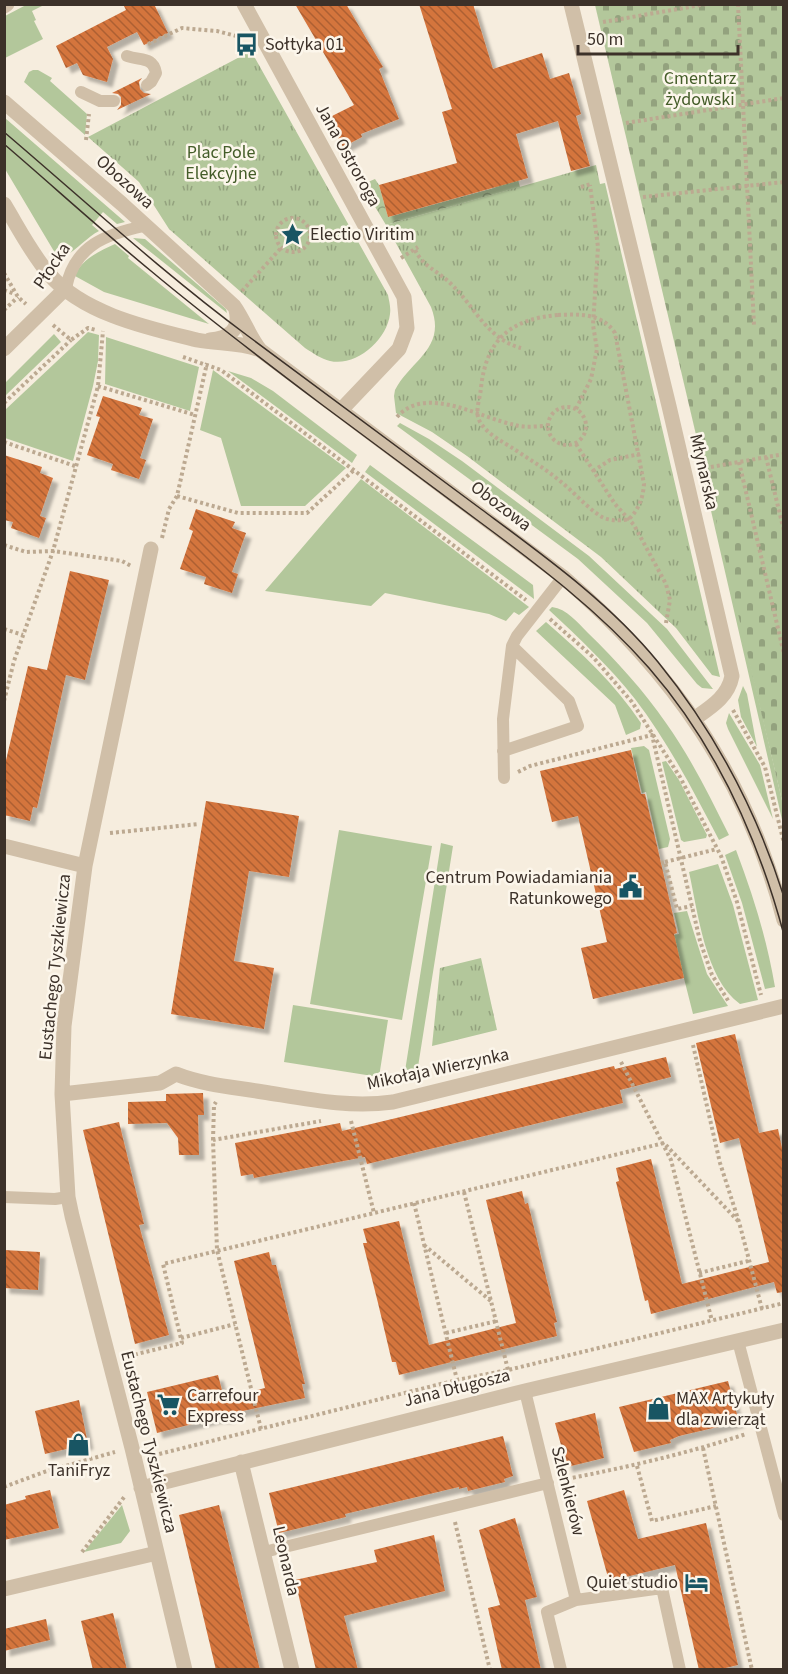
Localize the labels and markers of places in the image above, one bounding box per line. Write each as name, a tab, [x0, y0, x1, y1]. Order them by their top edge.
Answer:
bus stop icon: Sołtyka 01	[234, 31, 260, 57]
place label: Sołtyka 01	[265, 32, 344, 57]
place icon: Electio Viritim	[279, 221, 305, 247]
place label: Electio Viritim	[310, 222, 415, 247]
place label: Centrum Powiadamiania Ratunkowego	[426, 865, 612, 911]
public building icon: Centrum Powiadamiania Ratunkowego	[617, 874, 643, 900]
place label: Carrefour Express	[187, 1383, 259, 1429]
place label: MAX Artykuły dla zwierząt	[676, 1386, 775, 1432]
supermarket icon: Carrefour Express	[156, 1392, 182, 1418]
shop icon: MAX Artykuły dla zwierząt	[645, 1395, 671, 1421]
shop icon: TaniFryz	[66, 1431, 92, 1457]
place label: TaniFryz	[48, 1458, 111, 1483]
hotel icon: Quiet studio	[683, 1569, 709, 1595]
place label: Quiet studio	[586, 1570, 678, 1595]

